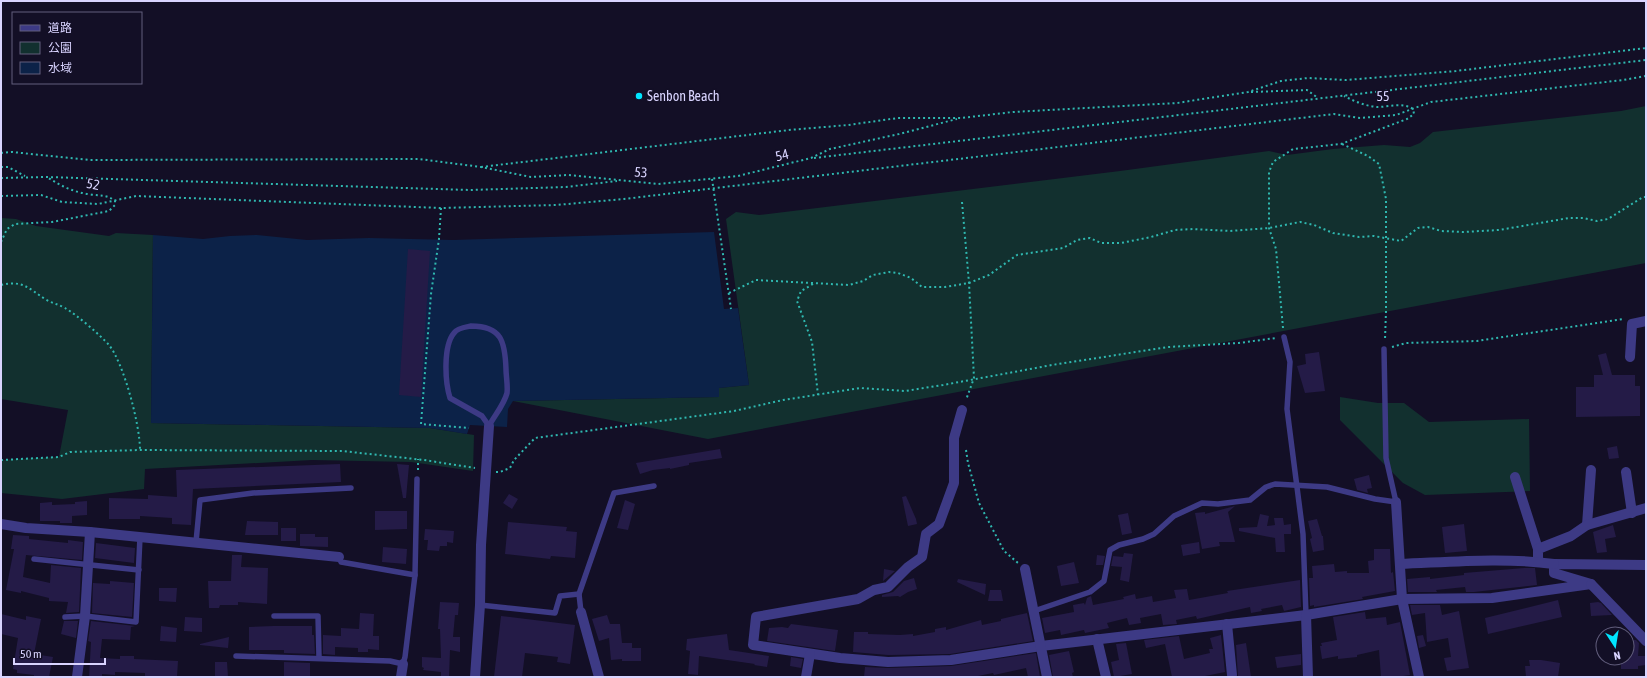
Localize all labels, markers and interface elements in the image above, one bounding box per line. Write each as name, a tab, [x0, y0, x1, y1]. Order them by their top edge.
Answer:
legend	[12, 12, 142, 84]
text: 道路	[48, 21, 72, 35]
text: 公園	[48, 41, 72, 55]
text: 水域	[48, 61, 72, 75]
place label: Senbon Beach	[647, 88, 719, 104]
street label: 55	[1376, 88, 1390, 104]
marker: Senbon Beach	[634, 91, 644, 101]
street label: 54	[774, 146, 791, 164]
street label: 53	[634, 163, 648, 181]
street label: 52	[85, 175, 101, 193]
north arrow	[1595, 626, 1635, 666]
scale bar	[14, 640, 105, 666]
text: 50 m	[20, 647, 42, 661]
text: N	[1613, 649, 1622, 662]

